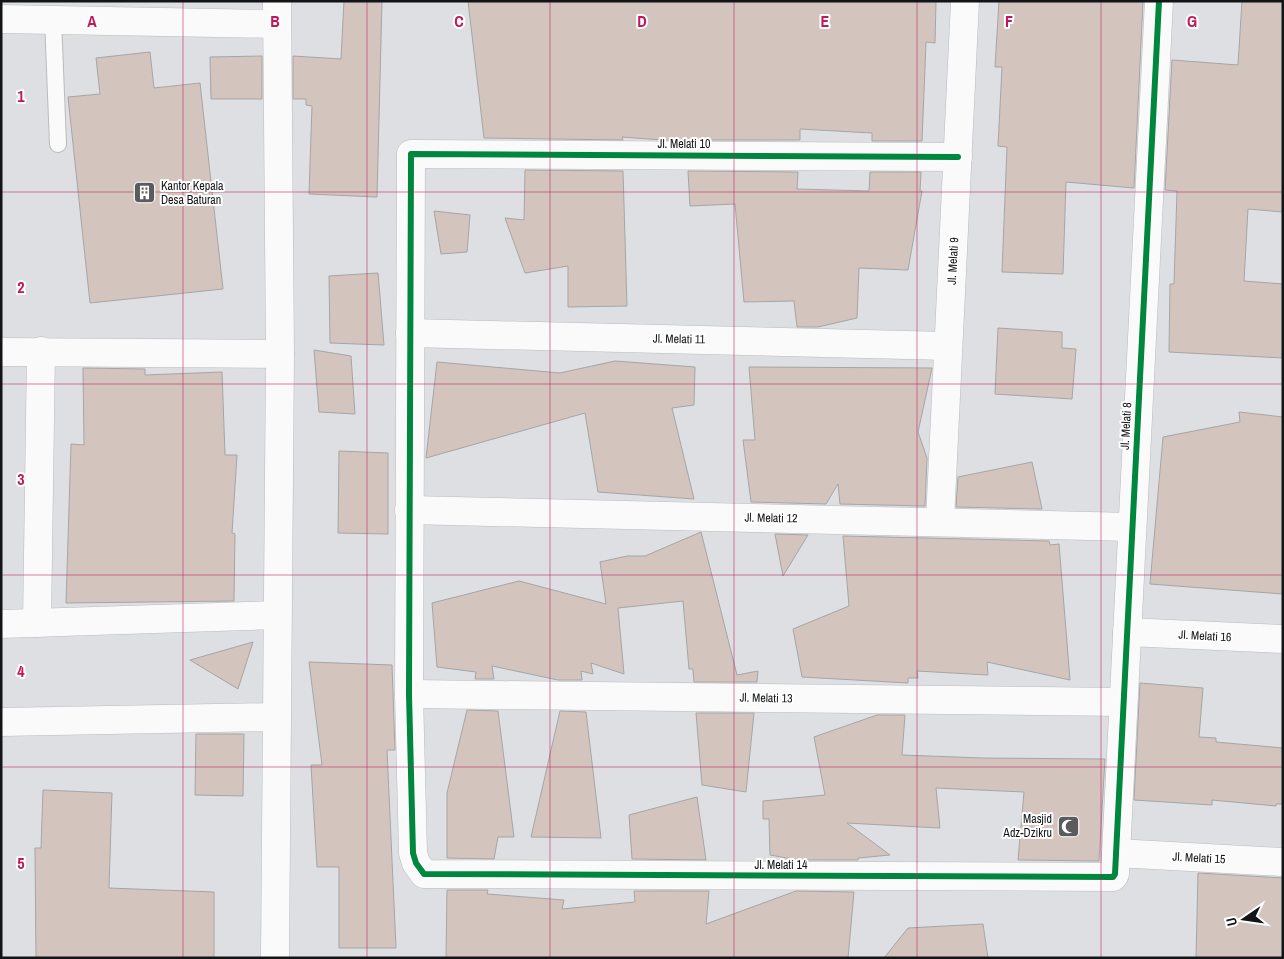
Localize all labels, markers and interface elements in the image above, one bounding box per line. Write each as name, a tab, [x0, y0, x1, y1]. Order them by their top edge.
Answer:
text: A	[87, 10, 97, 32]
text: B	[270, 10, 280, 32]
text: C	[454, 10, 464, 32]
text: D	[637, 10, 647, 32]
text: E	[821, 10, 830, 32]
text: F	[1005, 10, 1013, 32]
text: G	[1187, 10, 1197, 32]
text: 1	[17, 85, 25, 107]
street label: Jl. Melati 10	[657, 136, 711, 152]
place label: Kantor Kepala Desa Baturan	[161, 178, 224, 208]
building icon: Kantor Kepala Desa Baturan	[133, 181, 157, 205]
street label: Jl. Melati 9	[944, 237, 962, 285]
text: 2	[17, 276, 25, 298]
street label: Jl. Melati 11	[653, 331, 706, 347]
street label: Jl. Melati 8	[1117, 402, 1135, 450]
text: 3	[17, 468, 25, 490]
street label: Jl. Melati 12	[744, 510, 798, 526]
street label: Jl. Melati 16	[1178, 627, 1232, 645]
text: 4	[17, 660, 25, 682]
street label: Jl. Melati 13	[739, 690, 793, 706]
place label: Masjid Adz-Dzikru	[1002, 811, 1052, 841]
mosque icon: Masjid Adz-Dzikru	[1056, 814, 1080, 838]
street label: Jl. Melati 15	[1172, 849, 1226, 867]
text: 5	[17, 852, 25, 874]
street label: Jl. Melati 14	[754, 857, 808, 873]
north arrow	[1219, 894, 1269, 944]
text: U	[1222, 916, 1241, 928]

